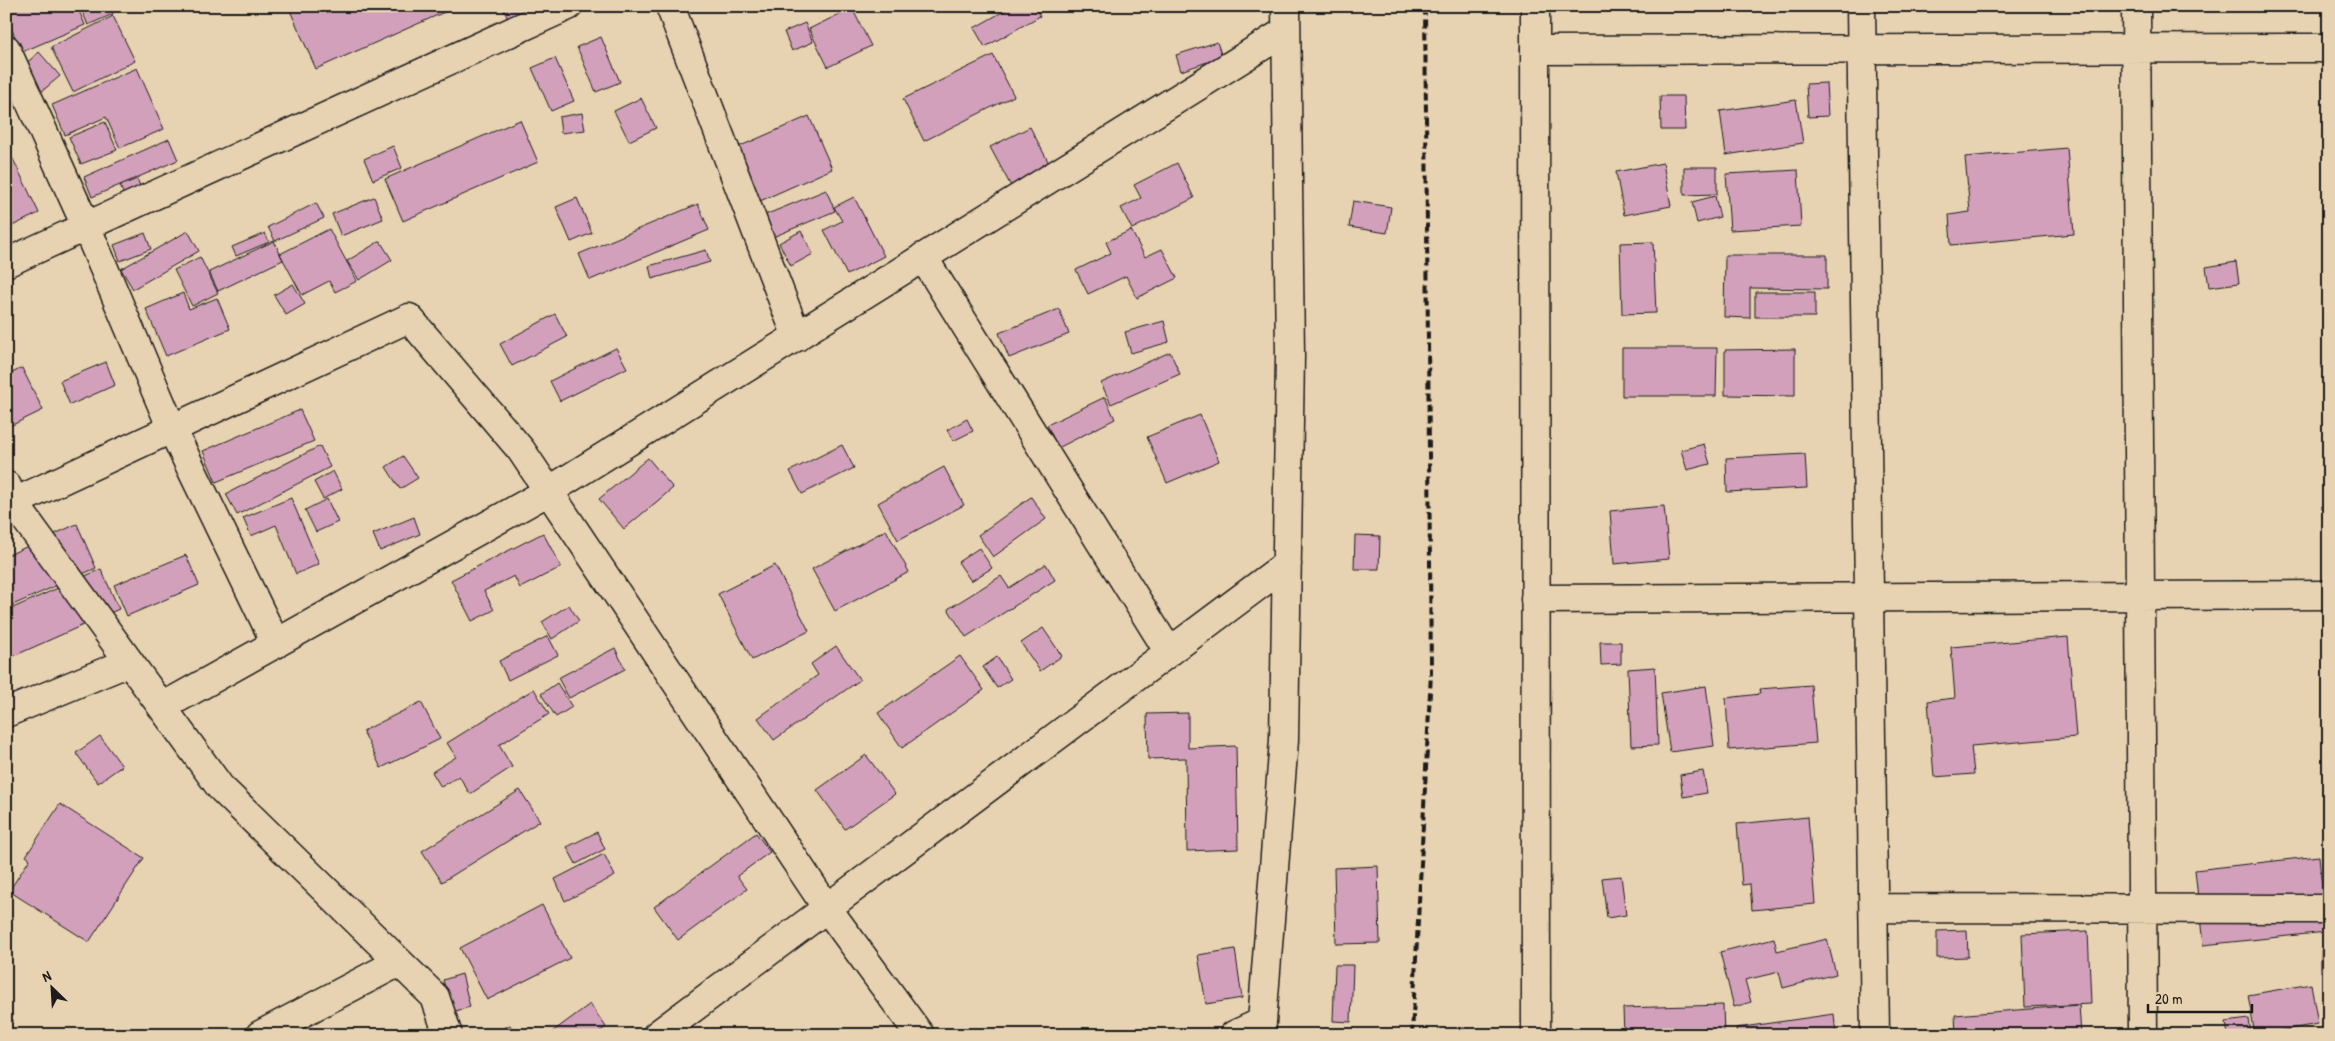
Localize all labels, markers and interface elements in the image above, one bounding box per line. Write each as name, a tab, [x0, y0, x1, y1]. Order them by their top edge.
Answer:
north arrow	[28, 964, 78, 1014]
text: N	[39, 965, 54, 986]
scale bar	[2148, 981, 2251, 1013]
text: 20 m	[2155, 988, 2182, 1009]

